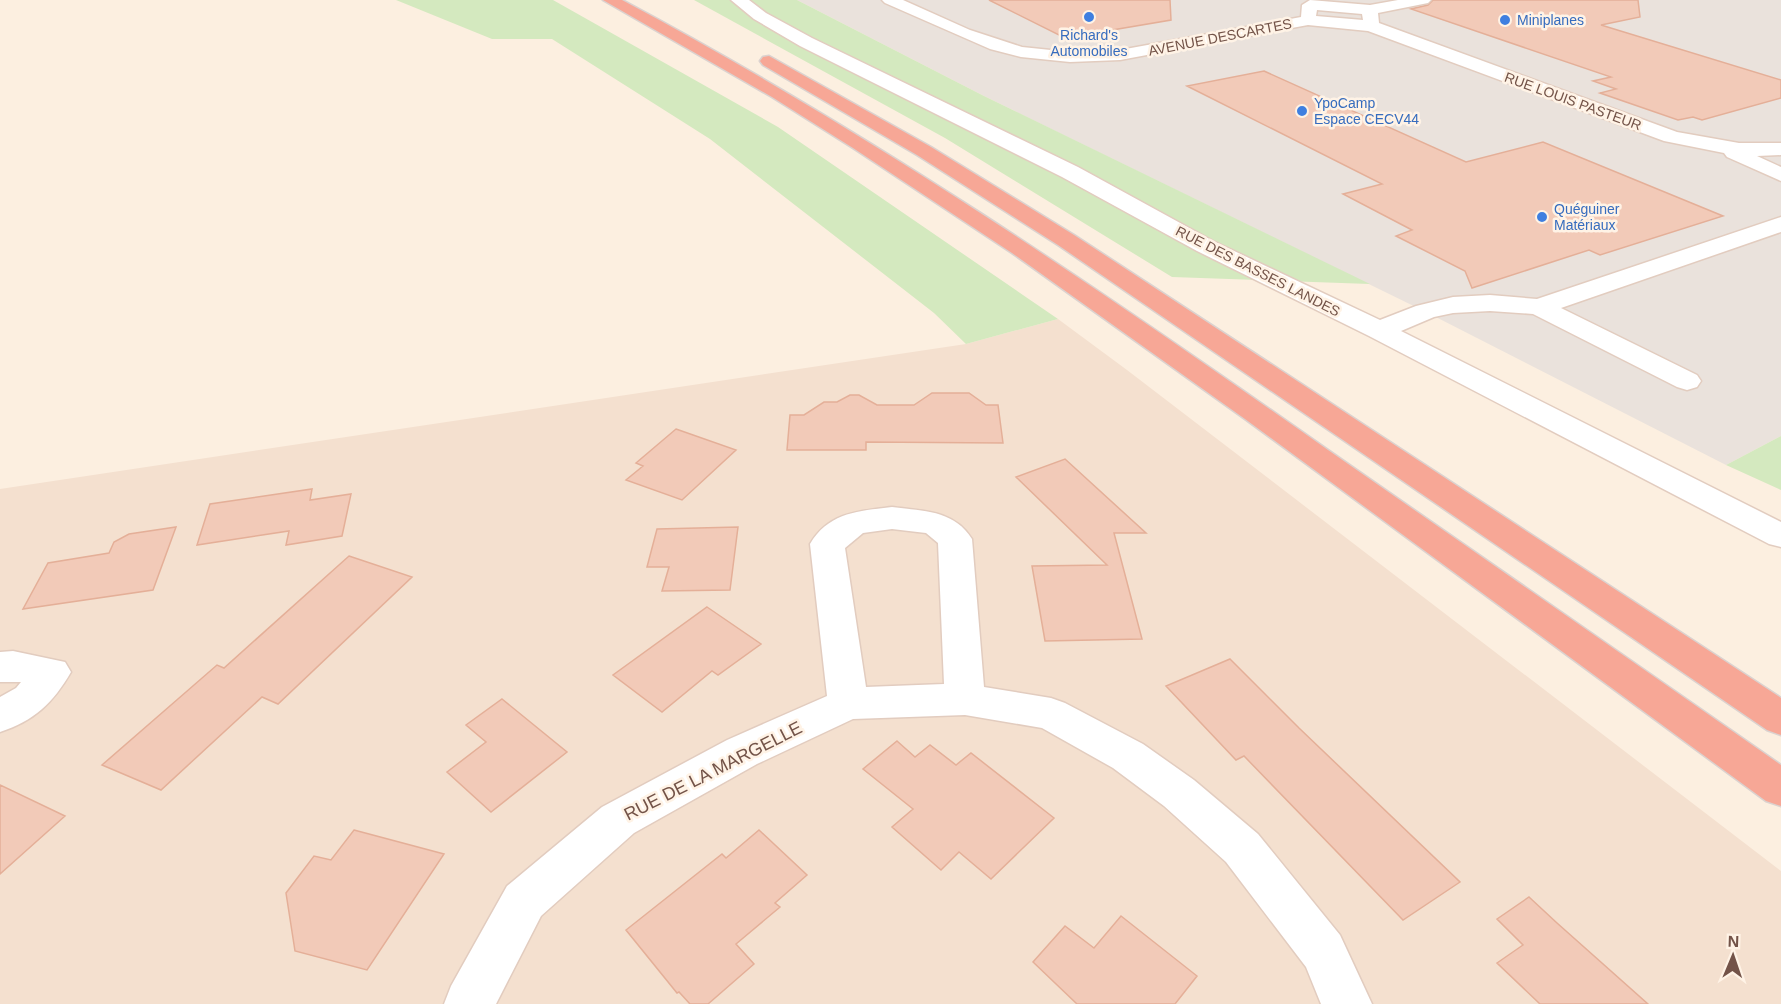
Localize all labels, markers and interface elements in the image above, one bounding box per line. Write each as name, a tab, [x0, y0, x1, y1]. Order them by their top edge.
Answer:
marker: Richard's Automobiles	[1082, 10, 1096, 24]
place label: Miniplanes	[1517, 12, 1584, 28]
marker: Miniplanes	[1498, 13, 1512, 27]
street label: AVENUE DESCARTES	[1147, 15, 1293, 59]
place label: Richard's Automobiles	[1050, 27, 1128, 59]
street label: RUE LOUIS PASTEUR	[1502, 69, 1644, 133]
place label: YpoCamp Espace CECV44	[1314, 95, 1419, 127]
marker: YpoCamp Espace CECV44	[1295, 104, 1309, 118]
place label: Quéguiner Matériaux	[1554, 201, 1620, 233]
marker: Quéguiner Matériaux	[1535, 210, 1549, 224]
street label: RUE DES BASSES LANDES	[1173, 223, 1343, 319]
street label: RUE DE LA MARGELLE	[621, 717, 805, 825]
north arrow	[1703, 926, 1763, 986]
text: N	[1727, 933, 1740, 950]

